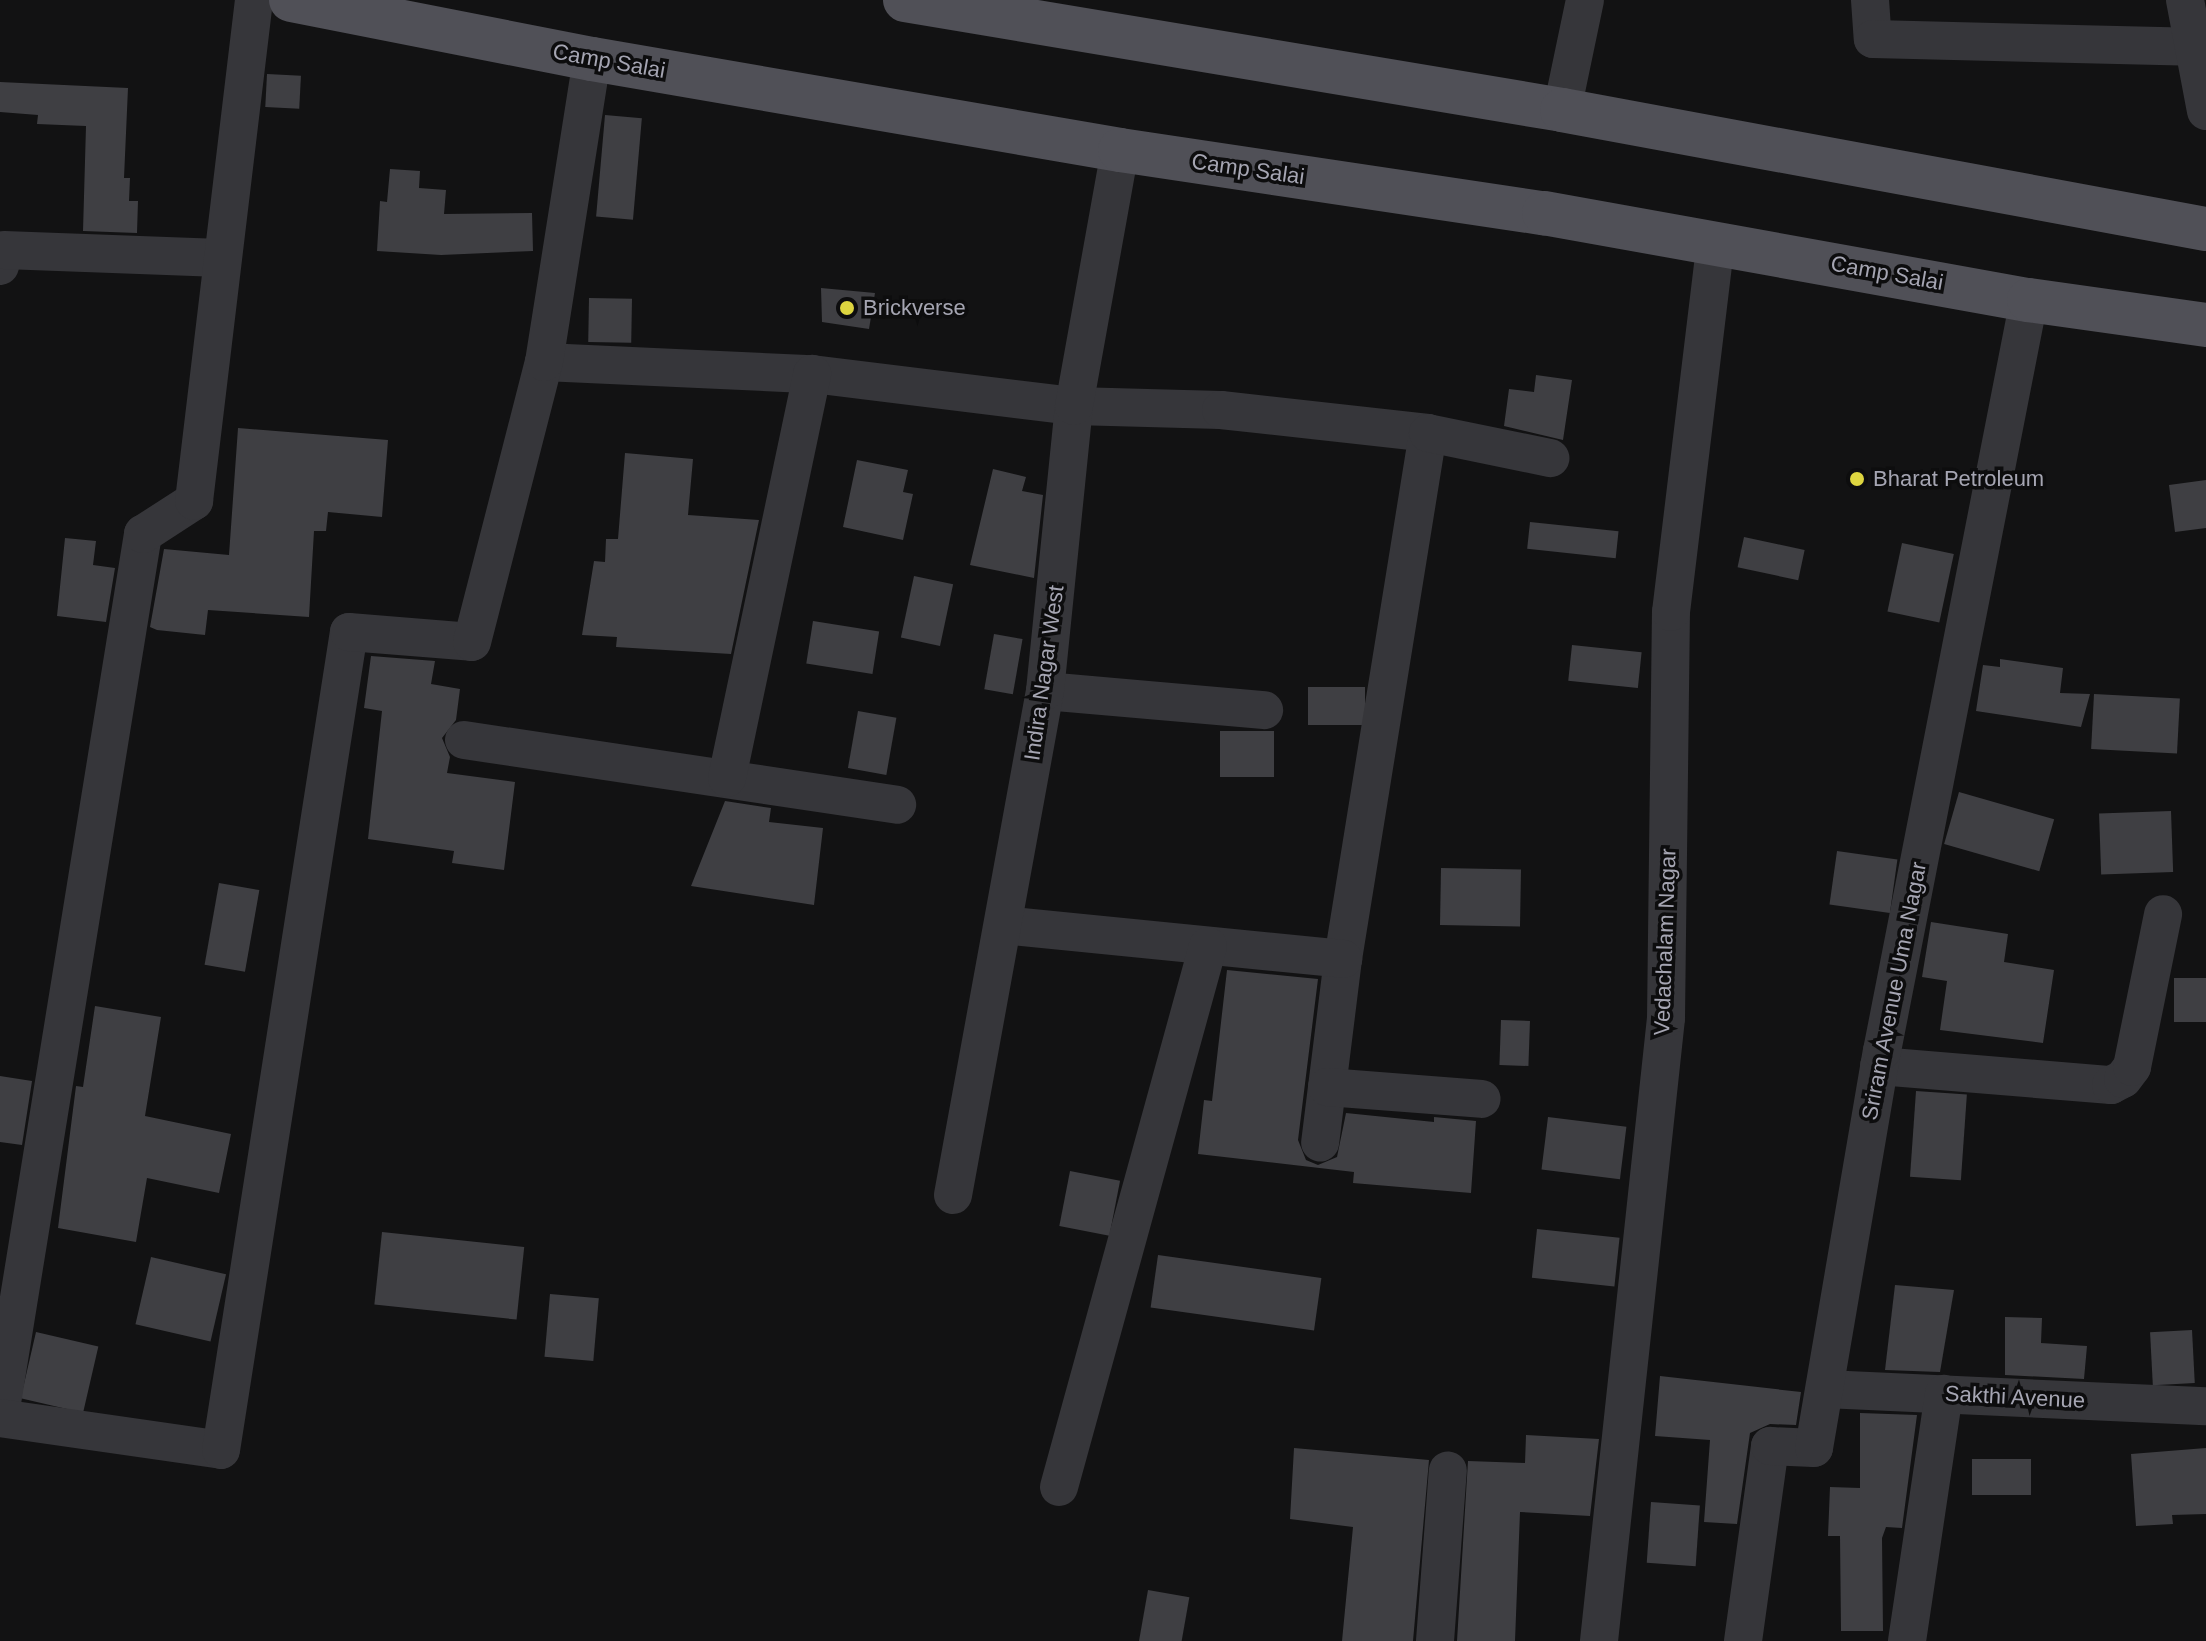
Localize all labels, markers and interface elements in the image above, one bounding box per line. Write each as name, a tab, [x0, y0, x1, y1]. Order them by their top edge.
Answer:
street label: Camp Salai	[551, 38, 667, 84]
street label: Camp Salai	[1190, 148, 1306, 190]
street label: Camp Salai	[1829, 250, 1945, 296]
place label: Brickverse	[863, 295, 966, 321]
marker: Brickverse	[838, 299, 856, 317]
place label: Bharat Petroleum	[1873, 466, 2044, 492]
marker: Bharat Petroleum	[1848, 470, 1866, 488]
street label: Indira Nagar West	[1019, 584, 1069, 762]
street label: Vedachalam Nagar	[1649, 848, 1681, 1036]
street label: Sriram Avenue Uma Nagar	[1856, 859, 1932, 1123]
street label: Sakthi Avenue	[1944, 1380, 2086, 1414]

